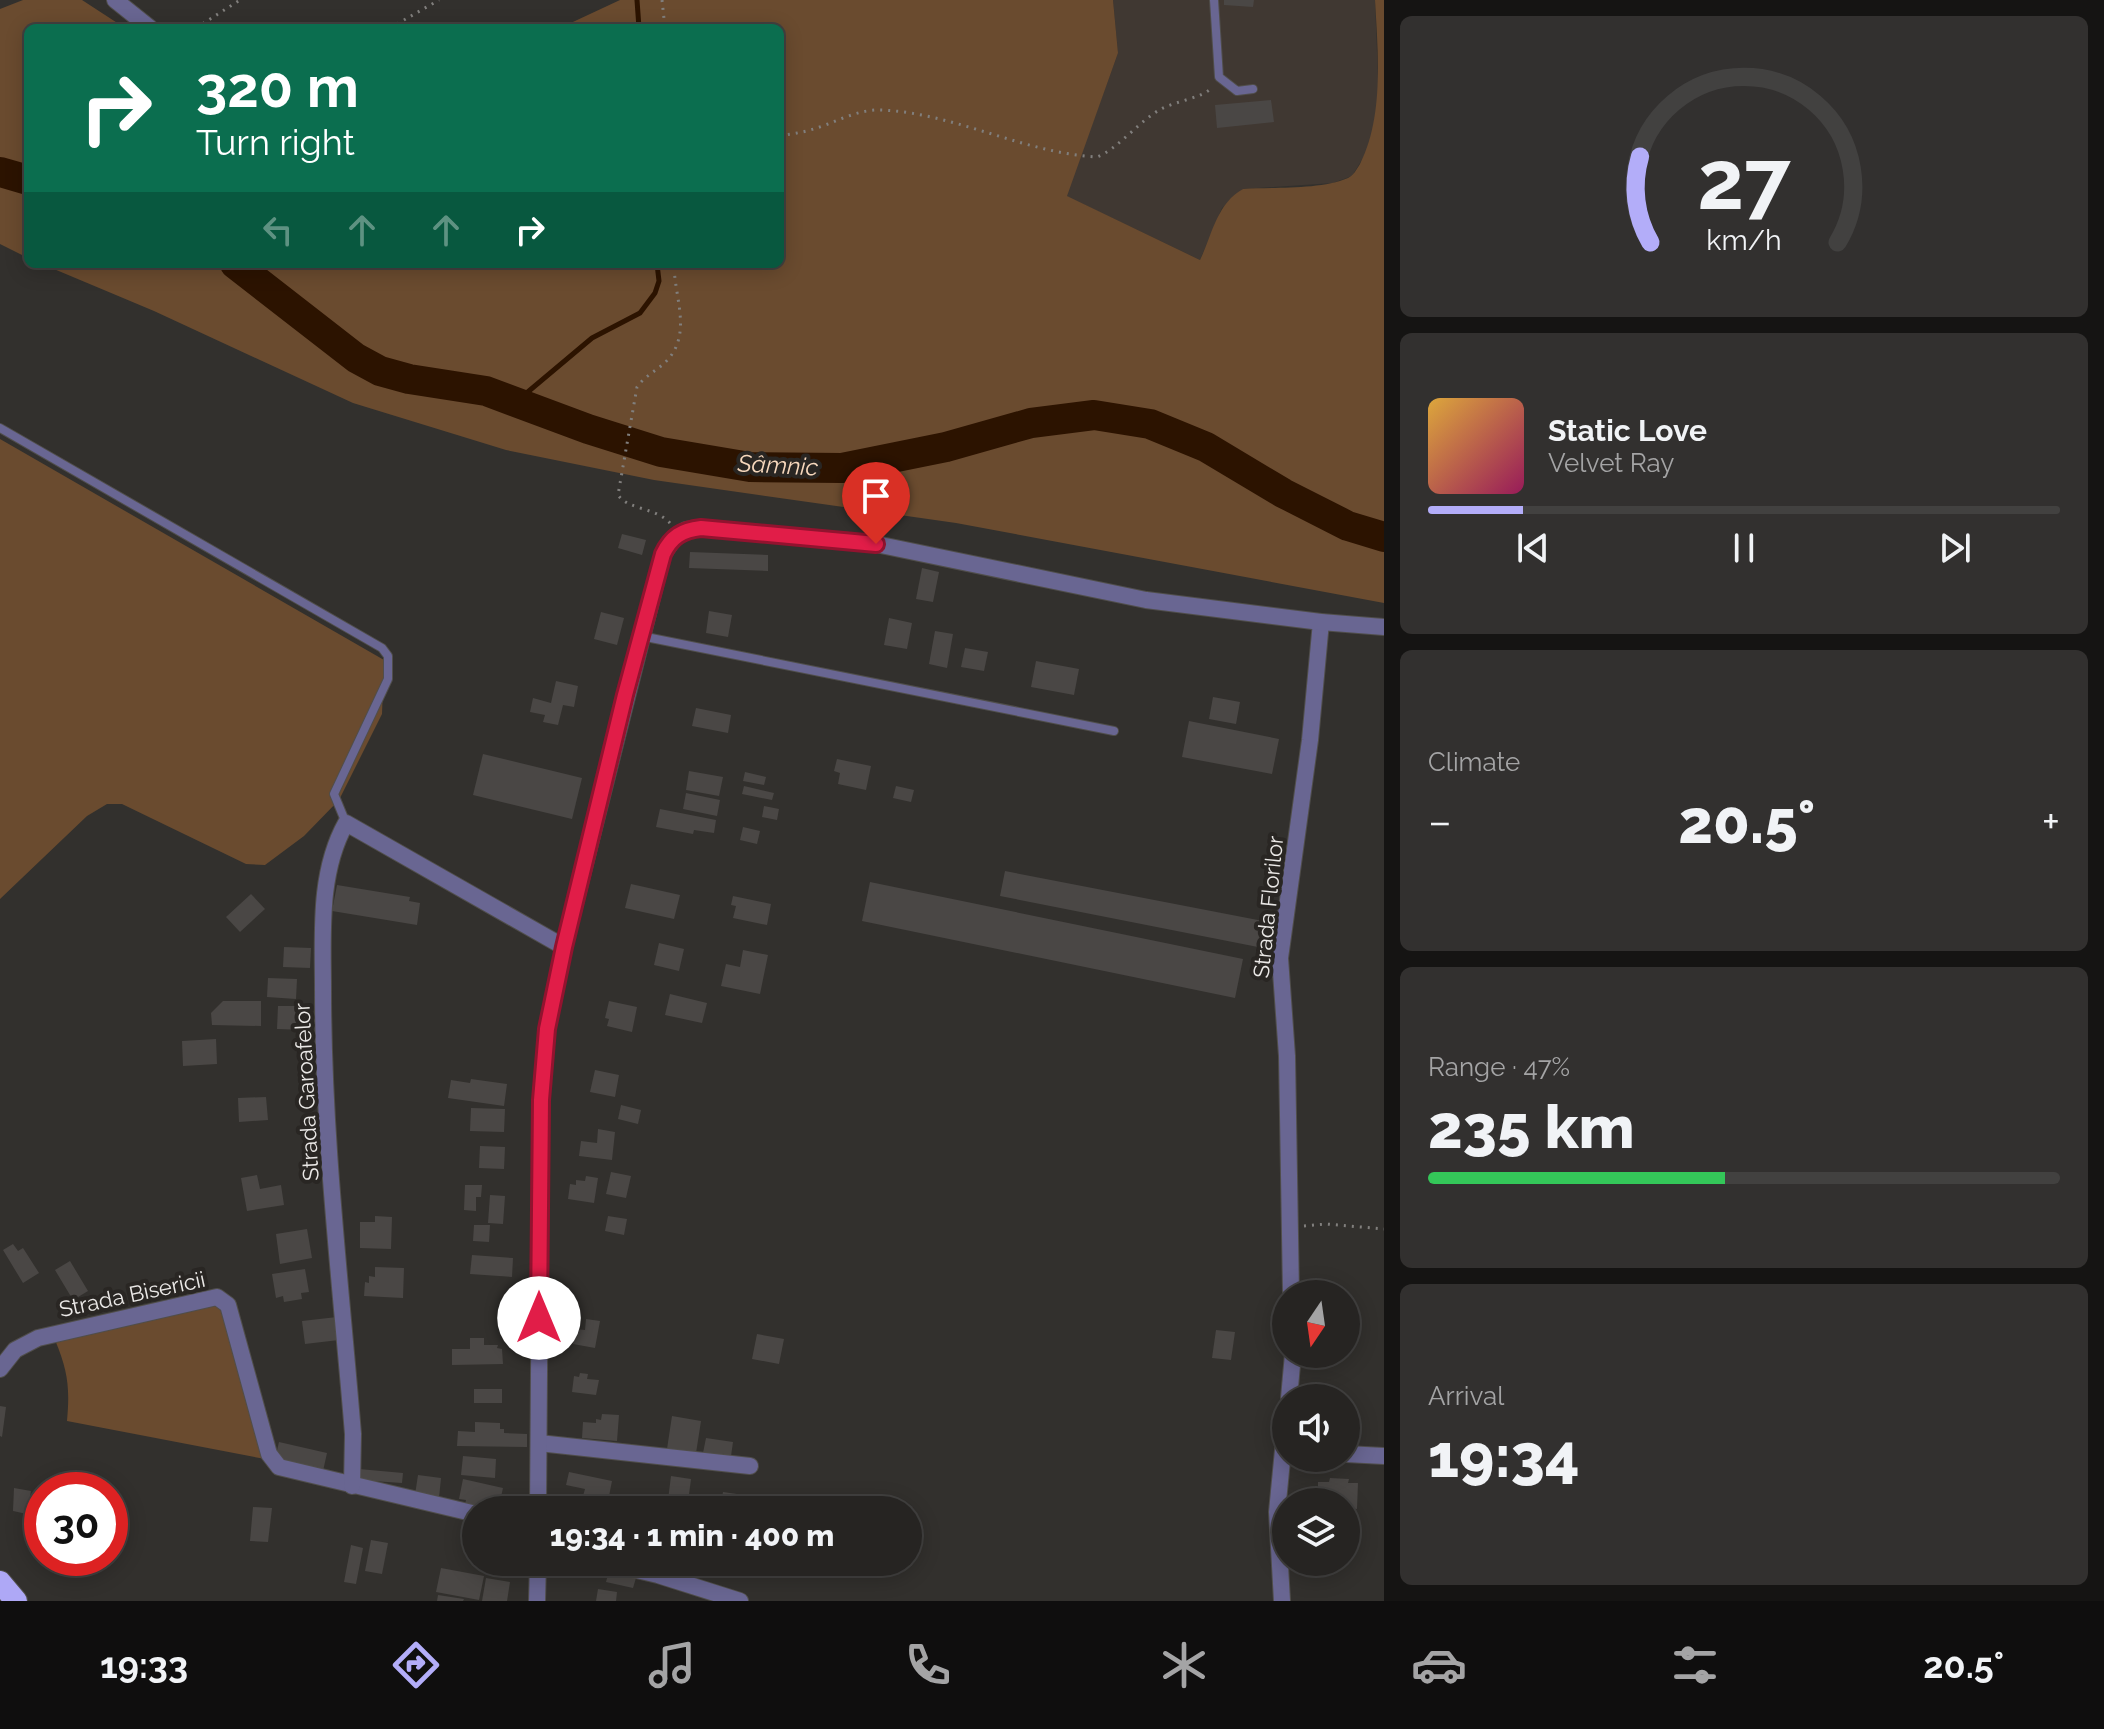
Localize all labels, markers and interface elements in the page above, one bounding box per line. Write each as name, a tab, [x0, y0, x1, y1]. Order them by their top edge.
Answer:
text: 320 m	[196, 54, 359, 120]
icon: right	[64, 56, 168, 160]
text: Turn right	[196, 121, 355, 163]
text: 27	[1697, 130, 1791, 227]
icon: left	[256, 208, 300, 252]
icon: ahead	[340, 208, 384, 252]
icon: ahead	[424, 208, 468, 252]
icon: right	[508, 208, 552, 252]
text: km/h	[1706, 223, 1782, 257]
text: Static Love	[1548, 413, 1707, 448]
water label: Sâmnic	[736, 448, 819, 482]
text: Velvet Ray	[1548, 448, 1674, 478]
pin	[842, 462, 910, 544]
icon: arrive	[854, 474, 898, 518]
icon: previous	[1511, 526, 1555, 570]
icon: pause	[1722, 526, 1766, 570]
icon: next	[1933, 526, 1977, 570]
text: Climate	[1428, 747, 1520, 777]
text: 20.5°	[1678, 787, 1815, 857]
text: −	[1428, 796, 1452, 847]
text: +	[2042, 796, 2060, 847]
street label: Strada Florilor	[1248, 834, 1288, 979]
street label: Strada Garoafelor	[288, 1002, 324, 1182]
text: Range · 47%	[1428, 1052, 1570, 1082]
text: 235 km	[1428, 1092, 1635, 1162]
street label: Strada Bisericii	[57, 1266, 207, 1322]
position arrow	[497, 1276, 581, 1360]
north arrow	[1272, 1280, 1360, 1368]
map controls	[1272, 1280, 1360, 1576]
text: Arrival	[1428, 1381, 1504, 1411]
button: sound	[1272, 1384, 1360, 1472]
text: 19:34	[1428, 1421, 1580, 1491]
speed limit sign: 30	[24, 1472, 128, 1576]
button: layers	[1272, 1488, 1360, 1576]
text: 19:34 · 1 min · 400 m	[550, 1518, 834, 1553]
icon: directions	[388, 1637, 444, 1693]
icon: music	[644, 1637, 700, 1693]
icon: phone	[900, 1637, 956, 1693]
icon: climate	[1156, 1637, 1212, 1693]
icon: car	[1411, 1637, 1467, 1693]
icon: filters	[1667, 1637, 1723, 1693]
text: 19:33	[100, 1644, 188, 1686]
text: 20.5°	[1923, 1644, 2004, 1686]

